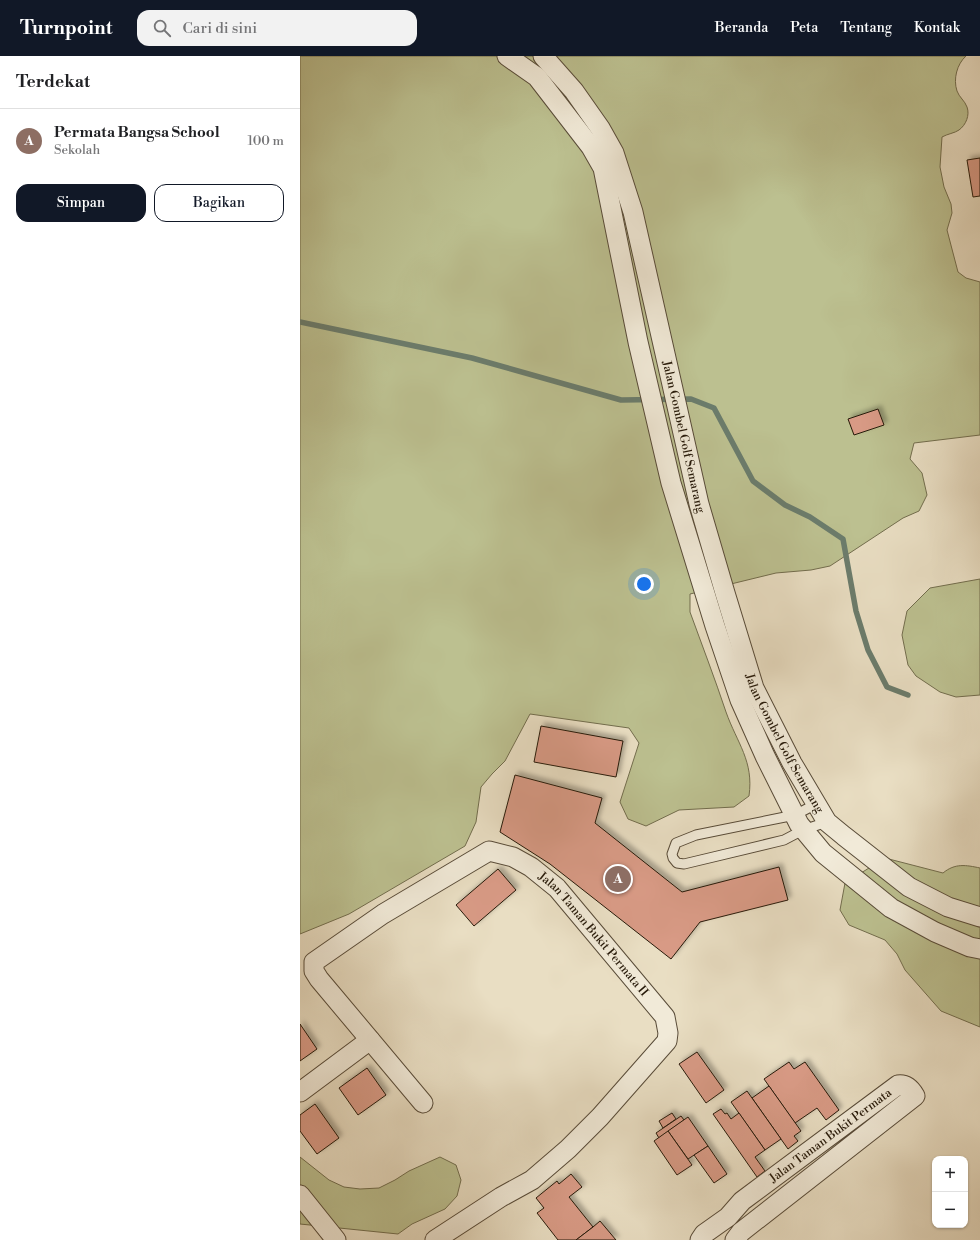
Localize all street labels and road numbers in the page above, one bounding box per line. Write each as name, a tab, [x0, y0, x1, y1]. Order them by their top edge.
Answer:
street label: Jalan Gombel Golf Semarang	[659, 358, 708, 516]
street label: Jalan Gombel Golf Semarang	[742, 671, 827, 817]
street label: Jalan Taman Bukit Permata II	[534, 868, 652, 1000]
street label: Jalan Taman Bukit Permata	[766, 1085, 896, 1187]

